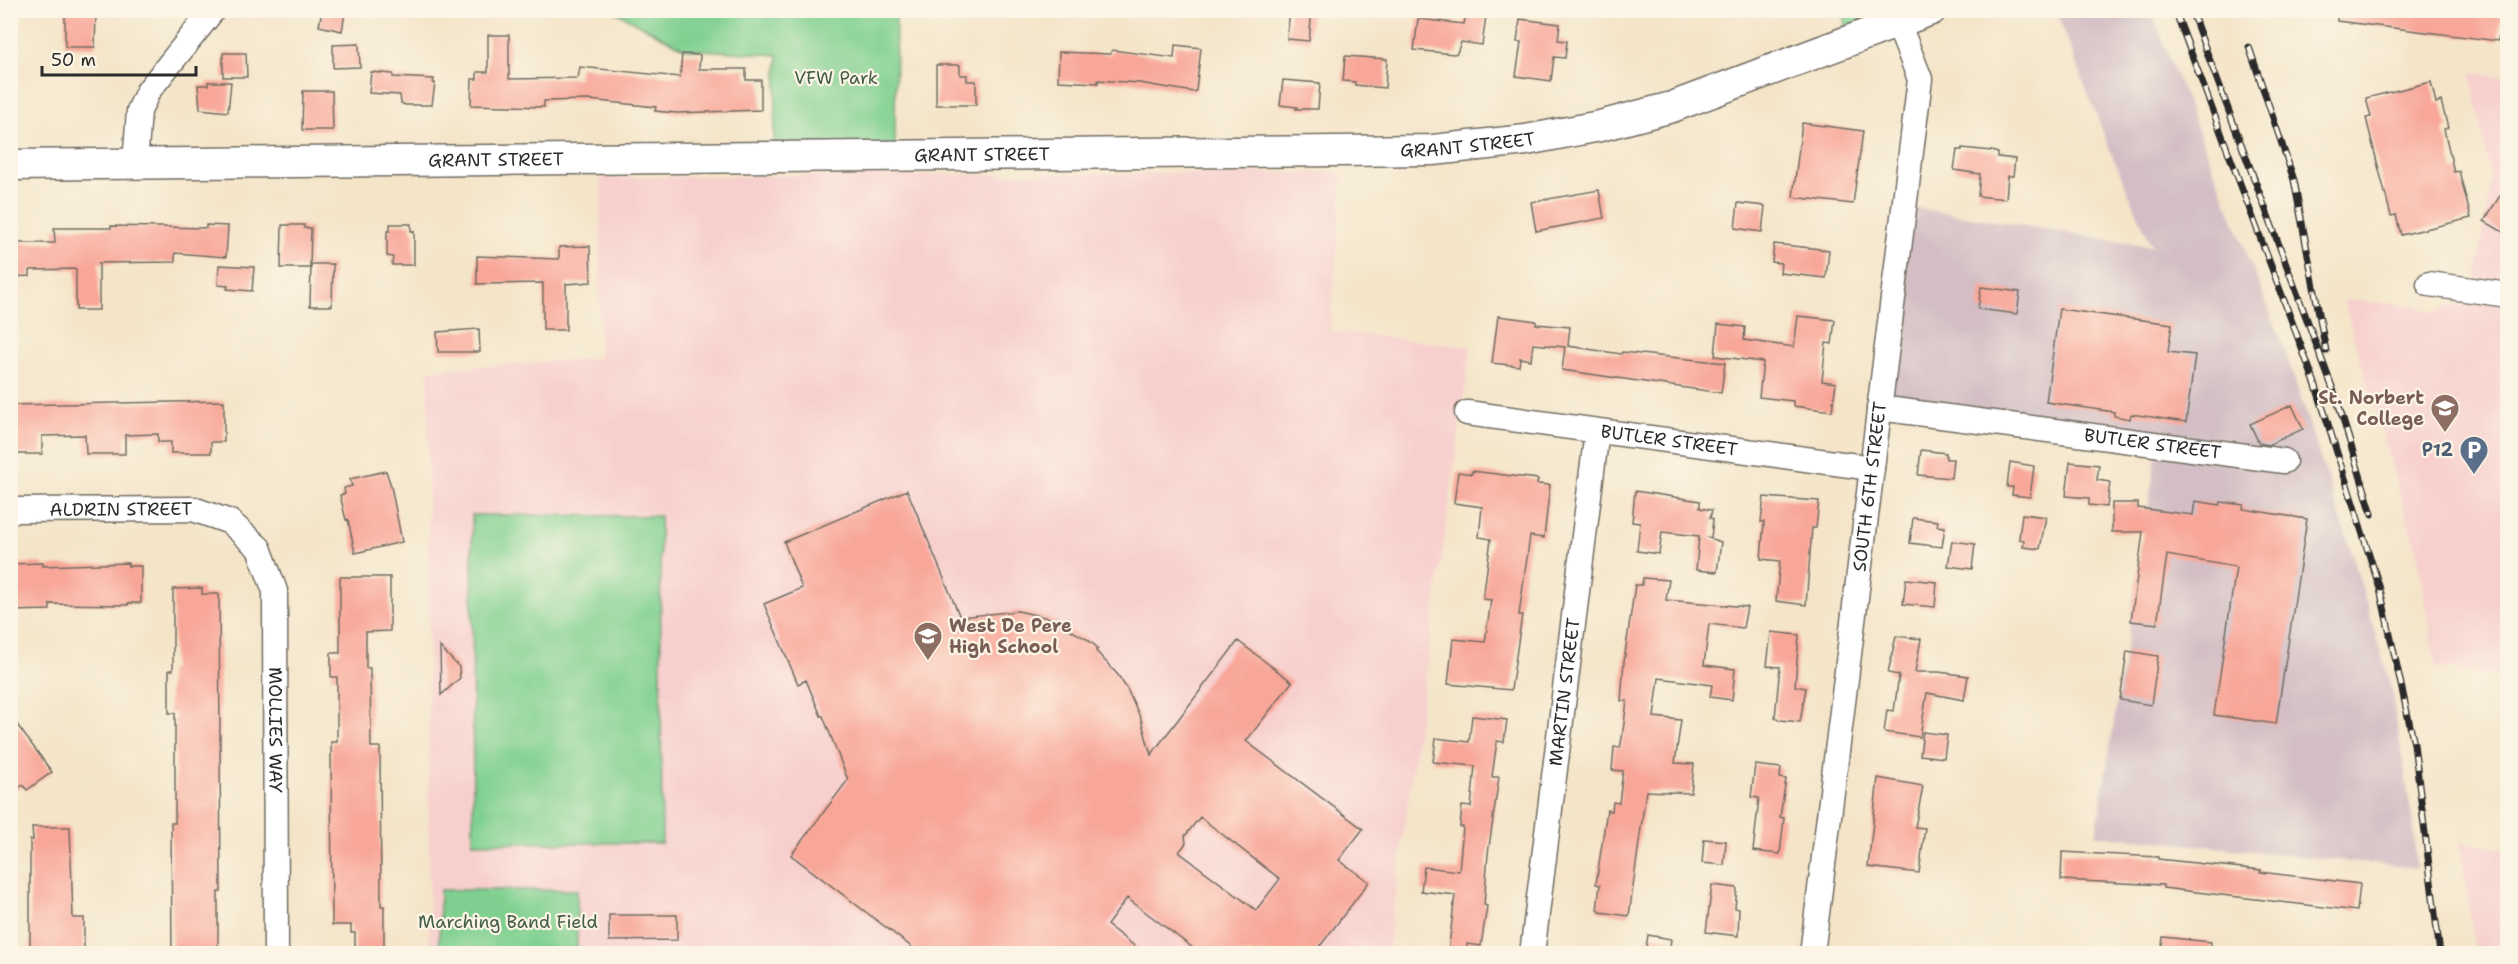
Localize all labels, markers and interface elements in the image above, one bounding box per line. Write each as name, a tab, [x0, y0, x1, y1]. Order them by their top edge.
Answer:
scale bar	[42, 39, 196, 77]
text: 50 m	[51, 48, 96, 72]
park label: VFW Park	[794, 66, 878, 90]
street label: GRANT STREET	[1400, 127, 1537, 162]
street label: GRANT STREET	[914, 142, 1050, 167]
street label: GRANT STREET	[428, 147, 564, 173]
place label: St. Norbert College	[2318, 386, 2424, 431]
school or university icon: St. Norbert College	[2429, 392, 2461, 434]
street label: SOUTH 6TH STREET	[1847, 400, 1892, 573]
street label: BUTLER STREET	[1599, 419, 1739, 462]
street label: BUTLER STREET	[2083, 423, 2223, 465]
parking icon: P12	[2458, 434, 2490, 476]
place label: P12	[2422, 438, 2453, 462]
street label: ALDRIN STREET	[50, 497, 192, 522]
place label: West De Pere High School	[949, 614, 1072, 659]
street label: MARTIN STREET	[1543, 617, 1586, 768]
school or university icon: West De Pere High School	[912, 620, 944, 662]
street label: MOLLIES WAY	[263, 667, 288, 793]
park label: Marching Band Field	[418, 910, 598, 934]

